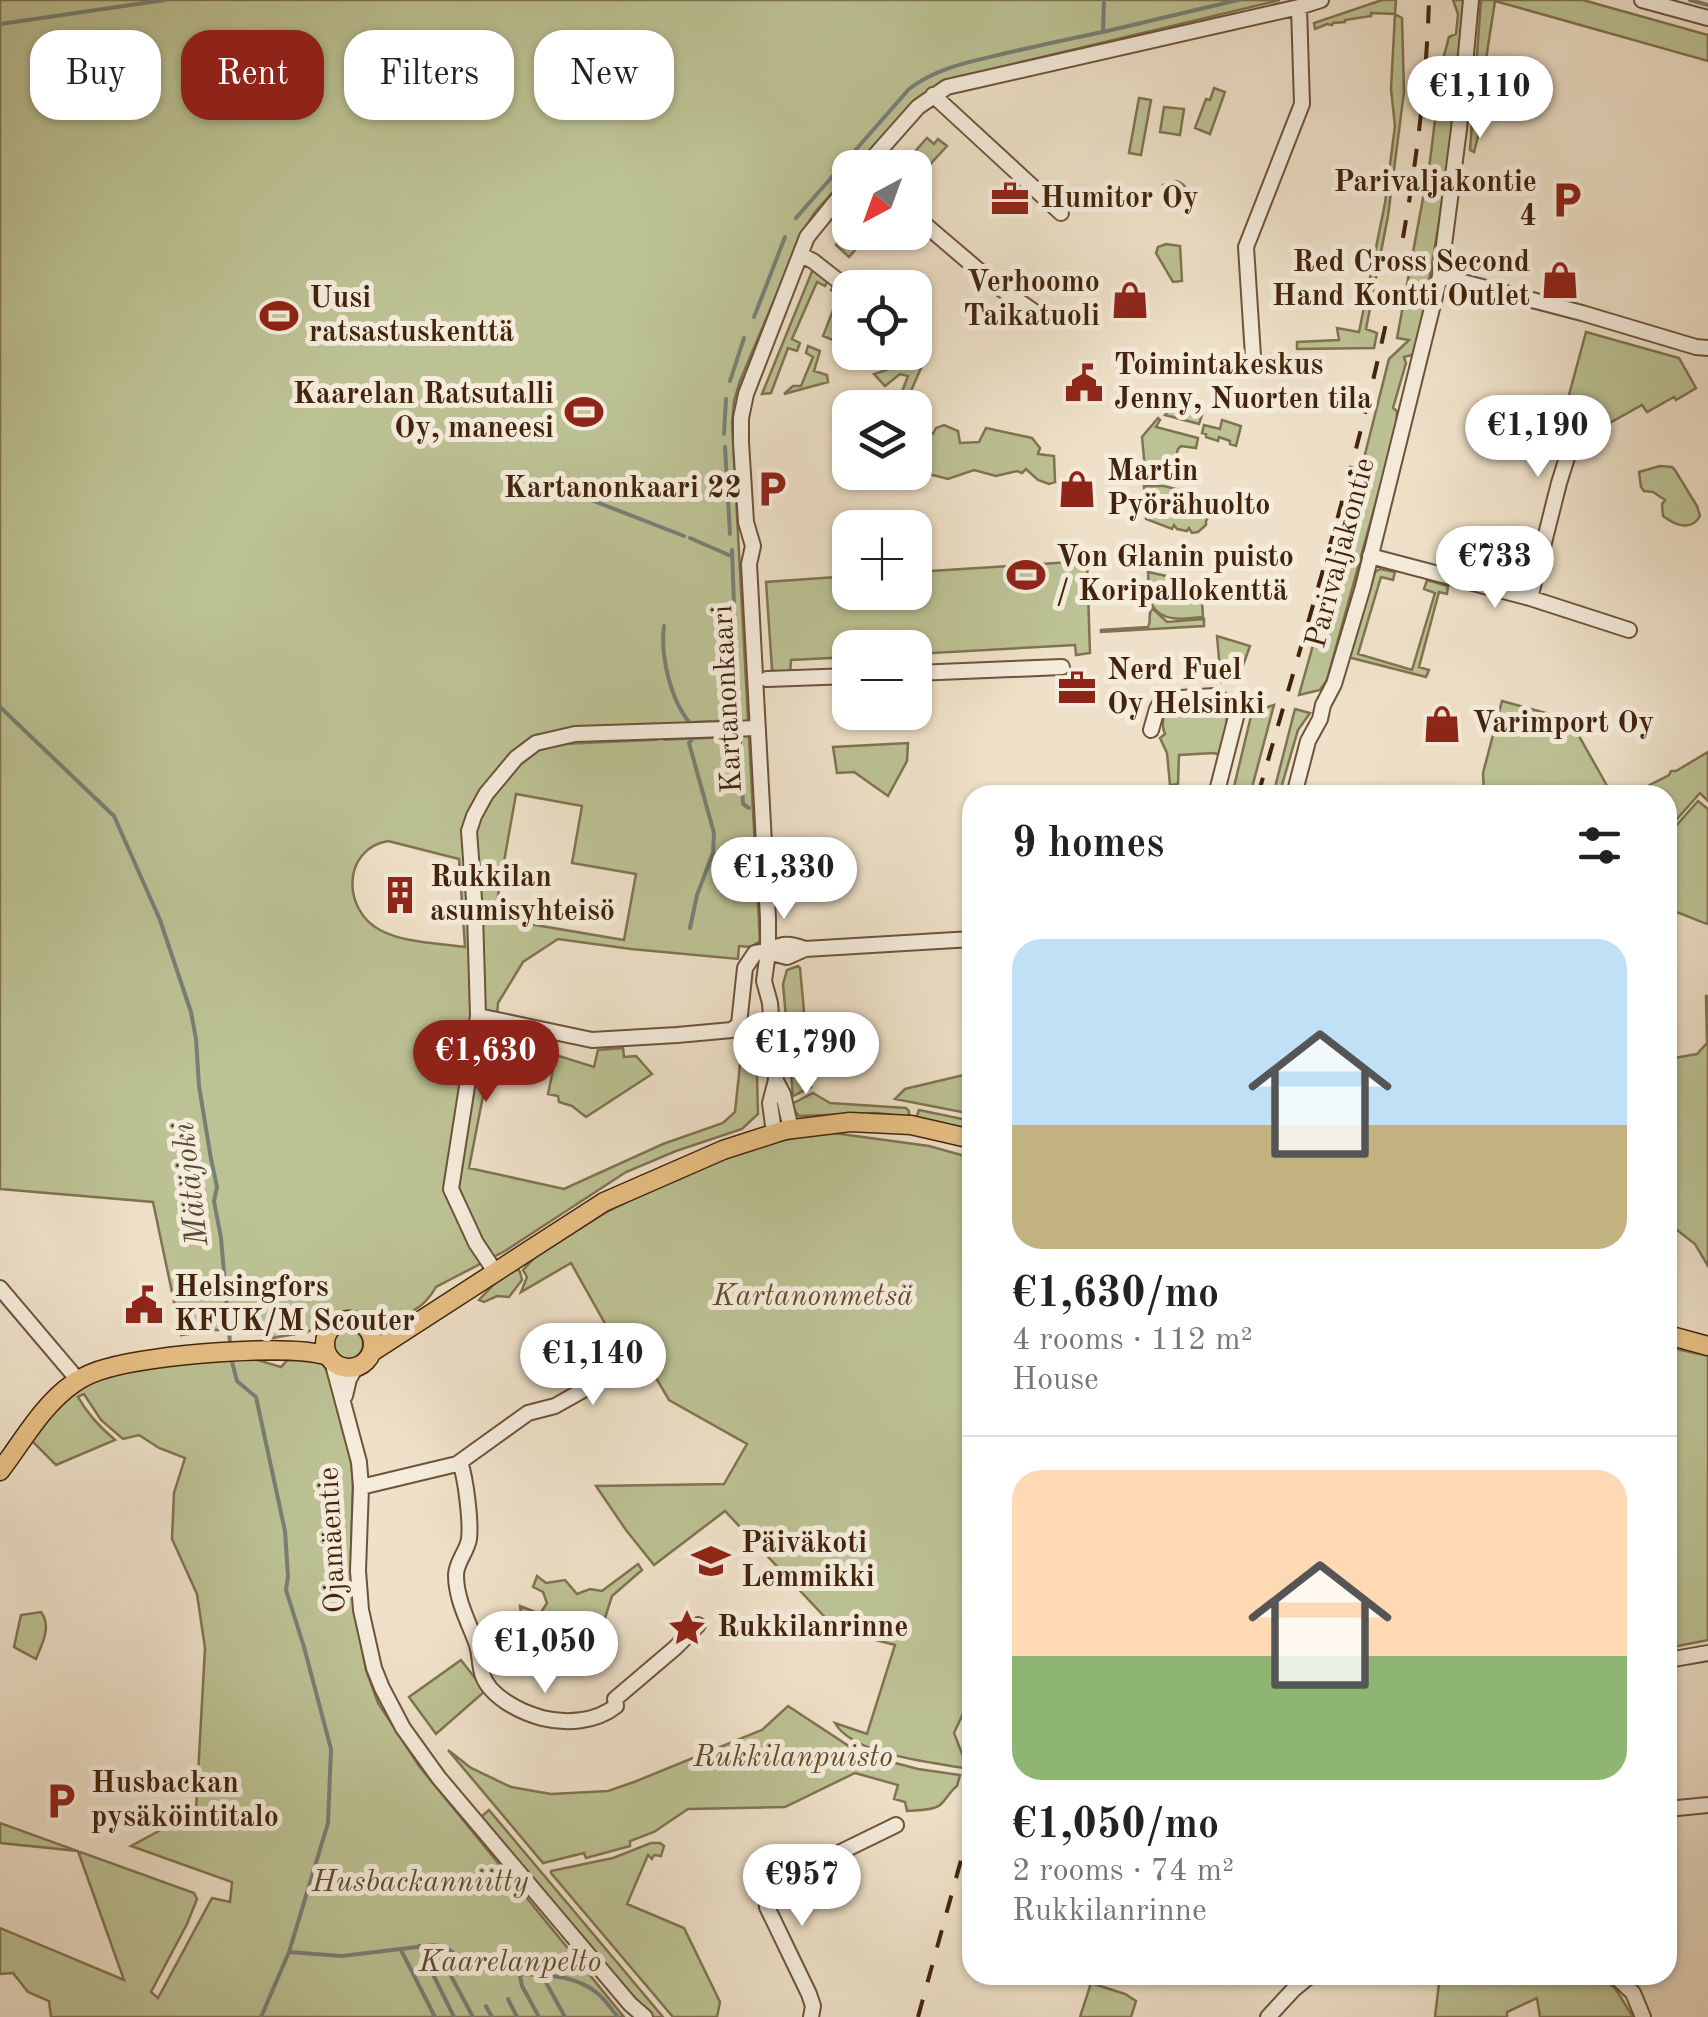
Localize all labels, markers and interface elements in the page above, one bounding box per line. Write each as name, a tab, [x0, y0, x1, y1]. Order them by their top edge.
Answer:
chip: Buy	[30, 30, 161, 120]
chip: Rent	[181, 30, 324, 120]
chip: Filters	[344, 30, 514, 120]
chip: New	[534, 30, 674, 120]
pin: €1,110	[1399, 56, 1561, 141]
text: €1,110	[1429, 72, 1531, 104]
north arrow	[832, 150, 932, 250]
map controls	[832, 150, 932, 730]
place label: Parivaljakontie 4	[1334, 168, 1537, 232]
office icon: Humitor Oy	[989, 178, 1031, 220]
parking icon: Parivaljakontie 4	[1546, 179, 1588, 221]
place label: Humitor Oy	[1040, 184, 1199, 214]
place label: Red Cross Second Hand Kontti Outlet	[1272, 248, 1530, 312]
shop icon: Red Cross Second Hand Kontti Outlet	[1539, 259, 1581, 301]
place label: Verhoomo Taikatuoli	[963, 268, 1100, 332]
button: locate	[832, 270, 932, 370]
shop icon: Verhoomo Taikatuoli	[1109, 279, 1151, 321]
place label: Uusi ratsastuskenttä	[309, 284, 514, 348]
sports icon: Uusi ratsastuskenttä	[258, 295, 300, 337]
place label: Toimintakeskus Jenny, Nuorten tila	[1114, 351, 1372, 415]
public building icon: Toimintakeskus Jenny, Nuorten tila	[1063, 362, 1105, 404]
place label: Kaarelan Ratsutalli Oy, maneesi	[293, 380, 554, 444]
button: layers	[832, 390, 932, 490]
sports icon: Kaarelan Ratsutalli Oy, maneesi	[563, 391, 605, 433]
pin: €1,190	[1457, 395, 1619, 480]
text: €1,190	[1487, 411, 1589, 443]
street label: Parivaljakontie	[1301, 455, 1381, 651]
place label: Martin Pyörähuolto	[1107, 457, 1270, 521]
parking icon: Kartanonkaari 22	[751, 468, 793, 510]
shop icon: Martin Pyörähuolto	[1056, 468, 1098, 510]
place label: Kartanonkaari 22	[504, 474, 742, 504]
button: +	[832, 510, 932, 610]
pin: €733	[1436, 526, 1554, 611]
text: €733	[1458, 542, 1532, 574]
place label: Von Glanin puisto / Koripallokenttä	[1056, 543, 1294, 607]
sports icon: Von Glanin puisto / Koripallokenttä	[1005, 554, 1047, 596]
street label: Kartanonkaari	[708, 604, 748, 794]
button: −	[832, 630, 932, 730]
place label: Nerd Fuel Oy Helsinki	[1107, 656, 1265, 720]
office icon: Nerd Fuel Oy Helsinki	[1056, 667, 1098, 709]
shop icon: Varimport Oy	[1421, 703, 1463, 745]
place label: Varimport Oy	[1472, 709, 1654, 739]
icon: filters	[1572, 818, 1627, 873]
text: 9 homes	[1012, 824, 1164, 866]
pin: €1,330	[703, 837, 865, 922]
text: €1,330	[733, 853, 835, 885]
place label: Rukkilan asumisyhteisö	[430, 863, 615, 927]
building icon: Rukkilan asumisyhteisö	[379, 874, 421, 916]
icon: home	[1230, 1004, 1410, 1184]
pin: €1,790	[725, 1012, 887, 1097]
pin: €1,630	[405, 1020, 567, 1105]
text: €1,790	[755, 1028, 857, 1060]
text: €1,630	[435, 1036, 537, 1068]
water label: Mätäjoki	[168, 1120, 216, 1249]
place label: Helsingfors KFUK/M Scouter	[174, 1273, 415, 1337]
text: €1,630/mo	[1012, 1274, 1219, 1316]
park label: Kartanonmetsä	[712, 1282, 913, 1312]
public building icon: Helsingfors KFUK/M Scouter	[123, 1284, 165, 1326]
pin: €1,140	[512, 1323, 674, 1408]
text: 4 rooms · 112 m²	[1012, 1325, 1253, 1357]
text: €1,140	[542, 1339, 644, 1371]
text: House	[1012, 1365, 1099, 1397]
street label: Ojamäentie	[314, 1466, 352, 1614]
place label: Päiväkoti Lemmikki	[741, 1529, 875, 1593]
icon: home	[1230, 1535, 1410, 1715]
school or university icon: Päiväkoti Lemmikki	[690, 1540, 732, 1582]
place icon: Rukkilanrinne	[666, 1607, 708, 1649]
pin: €1,050	[464, 1611, 626, 1696]
place label: Rukkilanrinne	[717, 1613, 908, 1643]
text: €1,050	[494, 1627, 596, 1659]
park label: Rukkilanpuisto	[692, 1743, 893, 1773]
place label: Husbackan pysäköintitalo	[91, 1769, 279, 1833]
parking icon: Husbackan pysäköintitalo	[40, 1780, 82, 1822]
text: €1,050/mo	[1012, 1805, 1219, 1847]
pin: €957	[743, 1844, 861, 1929]
text: 2 rooms · 74 m²	[1012, 1856, 1234, 1888]
text: €957	[765, 1860, 839, 1892]
park label: Husbackanniitty	[311, 1868, 529, 1898]
text: Rukkilanrinne	[1012, 1896, 1207, 1928]
park label: Kaarelanpelto	[418, 1948, 601, 1978]

